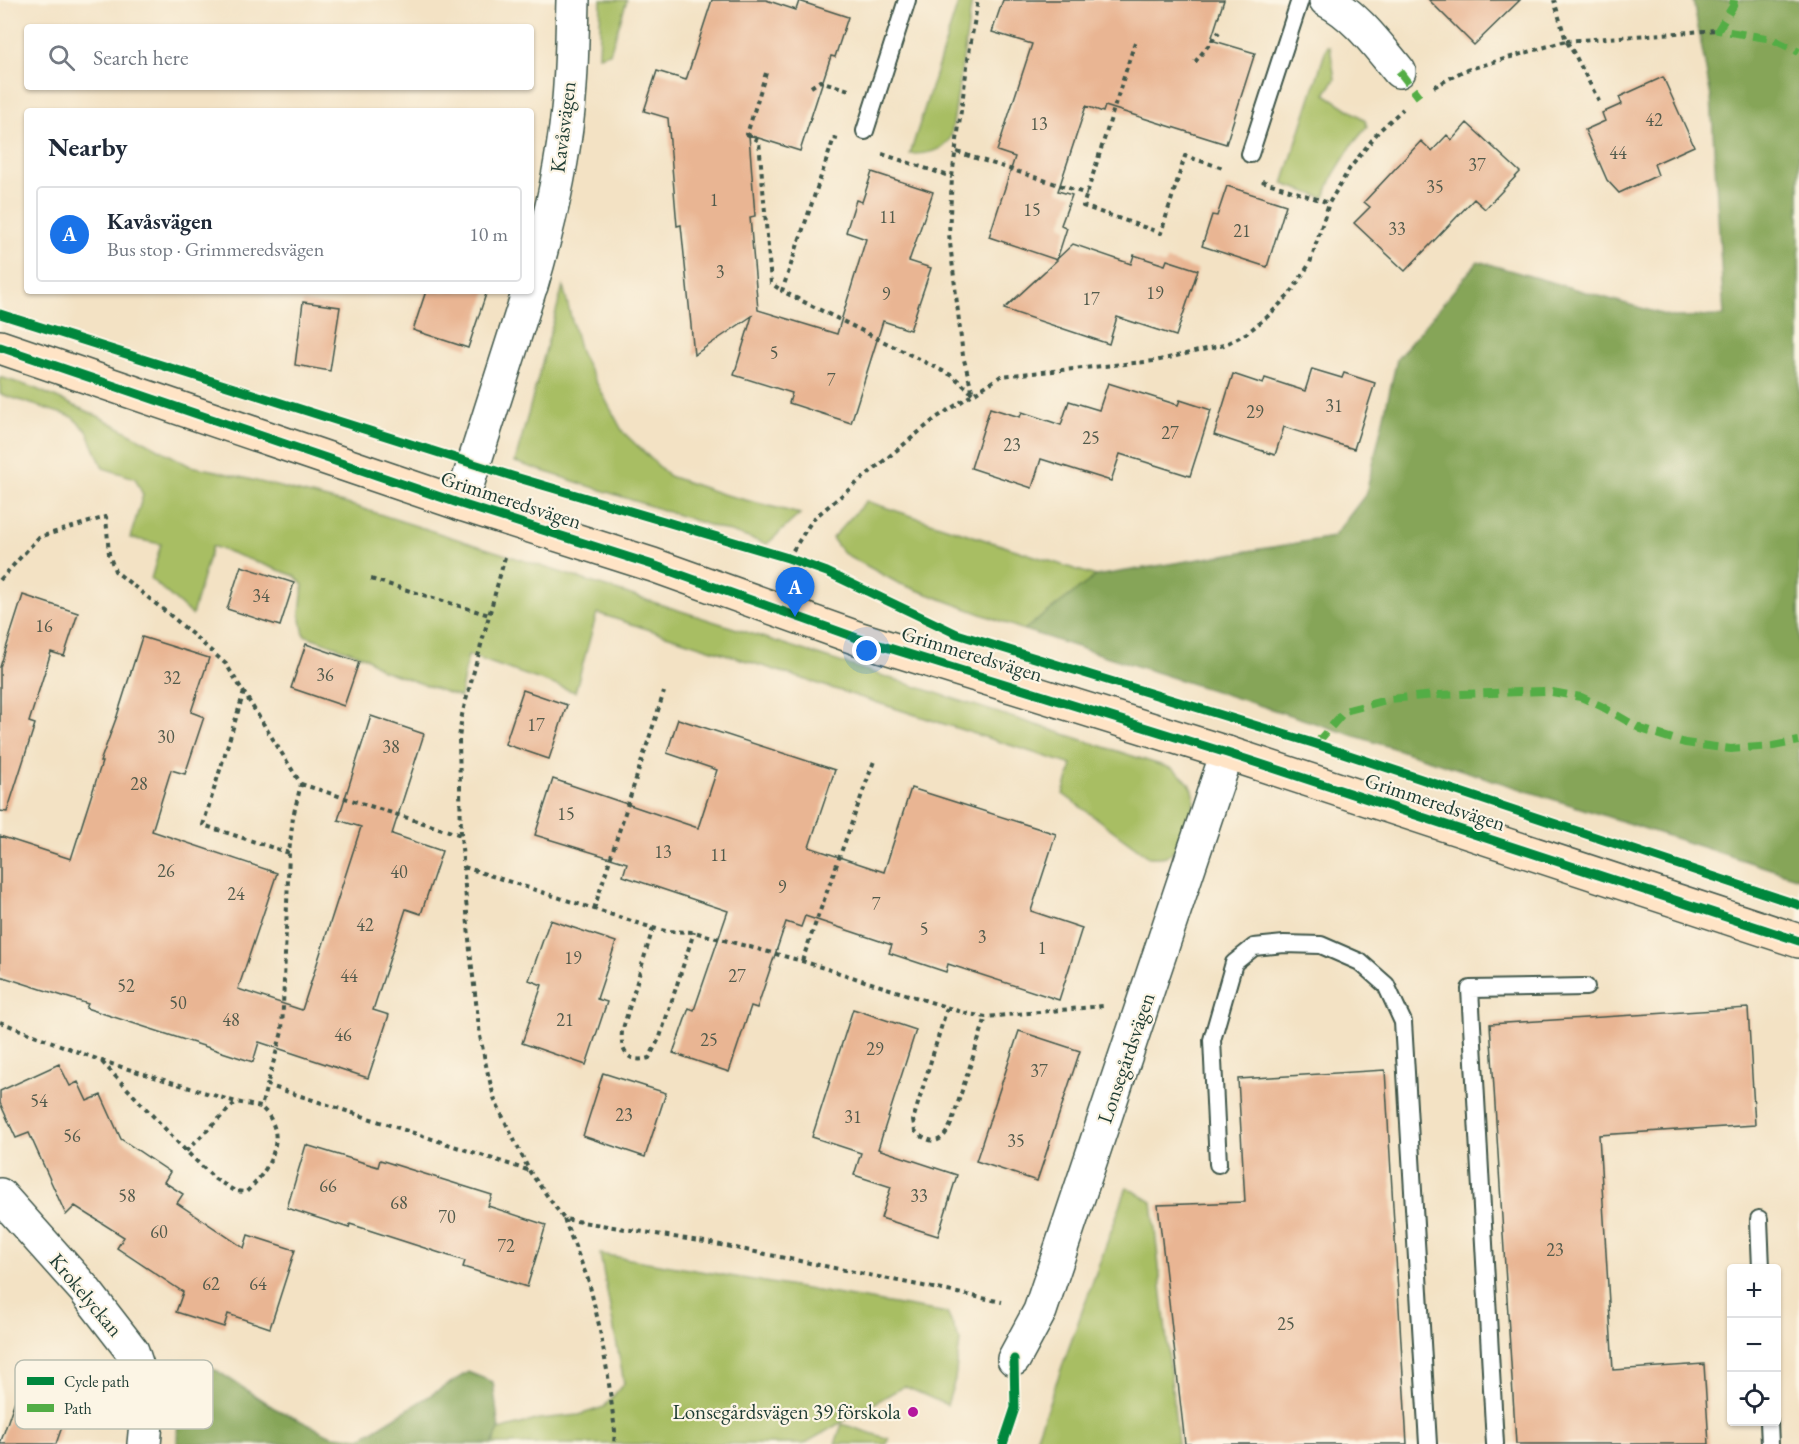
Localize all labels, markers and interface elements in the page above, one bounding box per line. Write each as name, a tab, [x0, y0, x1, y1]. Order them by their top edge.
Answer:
search box	[24, 24, 534, 90]
icon: search	[45, 41, 78, 74]
text: Search here	[93, 43, 188, 72]
street label: Kavåsvägen	[543, 80, 582, 174]
house number: 42	[1645, 108, 1663, 131]
house number: 13	[1030, 112, 1048, 135]
text: Nearby	[48, 130, 128, 164]
house number: 44	[1609, 141, 1627, 164]
house number: 37	[1468, 153, 1486, 176]
house number: 35	[1426, 175, 1444, 198]
house number: 1	[710, 188, 718, 211]
house number: 15	[1023, 198, 1041, 221]
house number: 11	[879, 205, 897, 228]
text: Kavåsvägen	[107, 207, 213, 236]
house number: 33	[1388, 217, 1406, 240]
house number: 21	[1233, 219, 1251, 242]
text: A	[62, 221, 77, 247]
text: 10 m	[469, 221, 508, 247]
text: Bus stop · Grimmeredsvägen	[107, 236, 324, 262]
house number: 3	[716, 260, 724, 283]
house number: 19	[1146, 281, 1164, 304]
house number: 9	[882, 282, 891, 305]
house number: 17	[1082, 287, 1100, 310]
house number: 5	[770, 341, 778, 364]
house number: 7	[827, 368, 836, 391]
house number: 31	[1325, 394, 1343, 417]
house number: 29	[1246, 400, 1264, 423]
house number: 27	[1161, 421, 1179, 444]
house number: 25	[1082, 426, 1100, 449]
house number: 23	[1003, 433, 1021, 456]
street label: Grimmeredsvägen	[437, 464, 585, 535]
pin: A	[776, 568, 814, 617]
house number: 34	[252, 584, 270, 607]
house number: 16	[35, 614, 53, 637]
street label: Grimmeredsvägen	[898, 619, 1046, 688]
your location	[852, 636, 881, 665]
house number: 36	[316, 663, 334, 686]
house number: 32	[163, 666, 181, 689]
house number: 17	[527, 713, 545, 736]
house number: 30	[157, 725, 175, 748]
house number: 38	[382, 735, 400, 758]
street label: Grimmeredsvägen	[1361, 766, 1509, 837]
house number: 28	[130, 772, 148, 795]
house number: 15	[557, 802, 575, 825]
house number: 13	[654, 840, 672, 863]
house number: 11	[710, 843, 728, 866]
house number: 26	[157, 859, 175, 882]
house number: 40	[390, 860, 408, 883]
house number: 9	[778, 875, 787, 898]
house number: 24	[227, 882, 245, 905]
house number: 7	[872, 892, 881, 915]
house number: 42	[356, 913, 374, 936]
house number: 5	[920, 917, 928, 940]
house number: 3	[978, 925, 986, 948]
house number: 1	[1038, 936, 1046, 959]
house number: 19	[564, 946, 582, 969]
house number: 44	[340, 964, 358, 987]
house number: 27	[728, 964, 746, 987]
house number: 52	[117, 974, 135, 997]
street label: Lonsegårdsvägen	[1091, 989, 1160, 1127]
house number: 50	[169, 991, 187, 1014]
house number: 48	[222, 1008, 240, 1031]
house number: 21	[556, 1008, 574, 1031]
house number: 46	[334, 1023, 352, 1046]
house number: 25	[700, 1028, 718, 1051]
house number: 29	[866, 1037, 884, 1060]
house number: 37	[1030, 1059, 1048, 1082]
house number: 54	[30, 1089, 48, 1112]
house number: 23	[615, 1103, 633, 1126]
house number: 31	[844, 1105, 862, 1128]
house number: 56	[63, 1124, 81, 1147]
house number: 35	[1007, 1129, 1025, 1152]
house number: 66	[319, 1174, 337, 1197]
house number: 58	[118, 1184, 136, 1207]
house number: 33	[910, 1184, 928, 1207]
house number: 68	[390, 1191, 408, 1214]
house number: 70	[438, 1205, 456, 1228]
house number: 60	[150, 1220, 168, 1243]
house number: 72	[497, 1234, 515, 1257]
house number: 23	[1546, 1238, 1564, 1261]
street label: Krokelyckan	[44, 1247, 129, 1342]
map controls	[1727, 1264, 1781, 1426]
button: +	[1727, 1264, 1781, 1318]
house number: 62	[202, 1272, 220, 1295]
house number: 64	[249, 1272, 267, 1295]
house number: 25	[1277, 1312, 1295, 1335]
button: −	[1727, 1318, 1781, 1372]
legend	[15, 1360, 213, 1429]
text: Cycle path	[64, 1371, 129, 1392]
button: locate	[1727, 1372, 1781, 1426]
text: Path	[64, 1398, 92, 1419]
place label: Lonsegårdsvägen 39 förskola	[672, 1398, 902, 1425]
marker: Lonsegårdsvägen 39 förskola	[906, 1405, 920, 1419]

